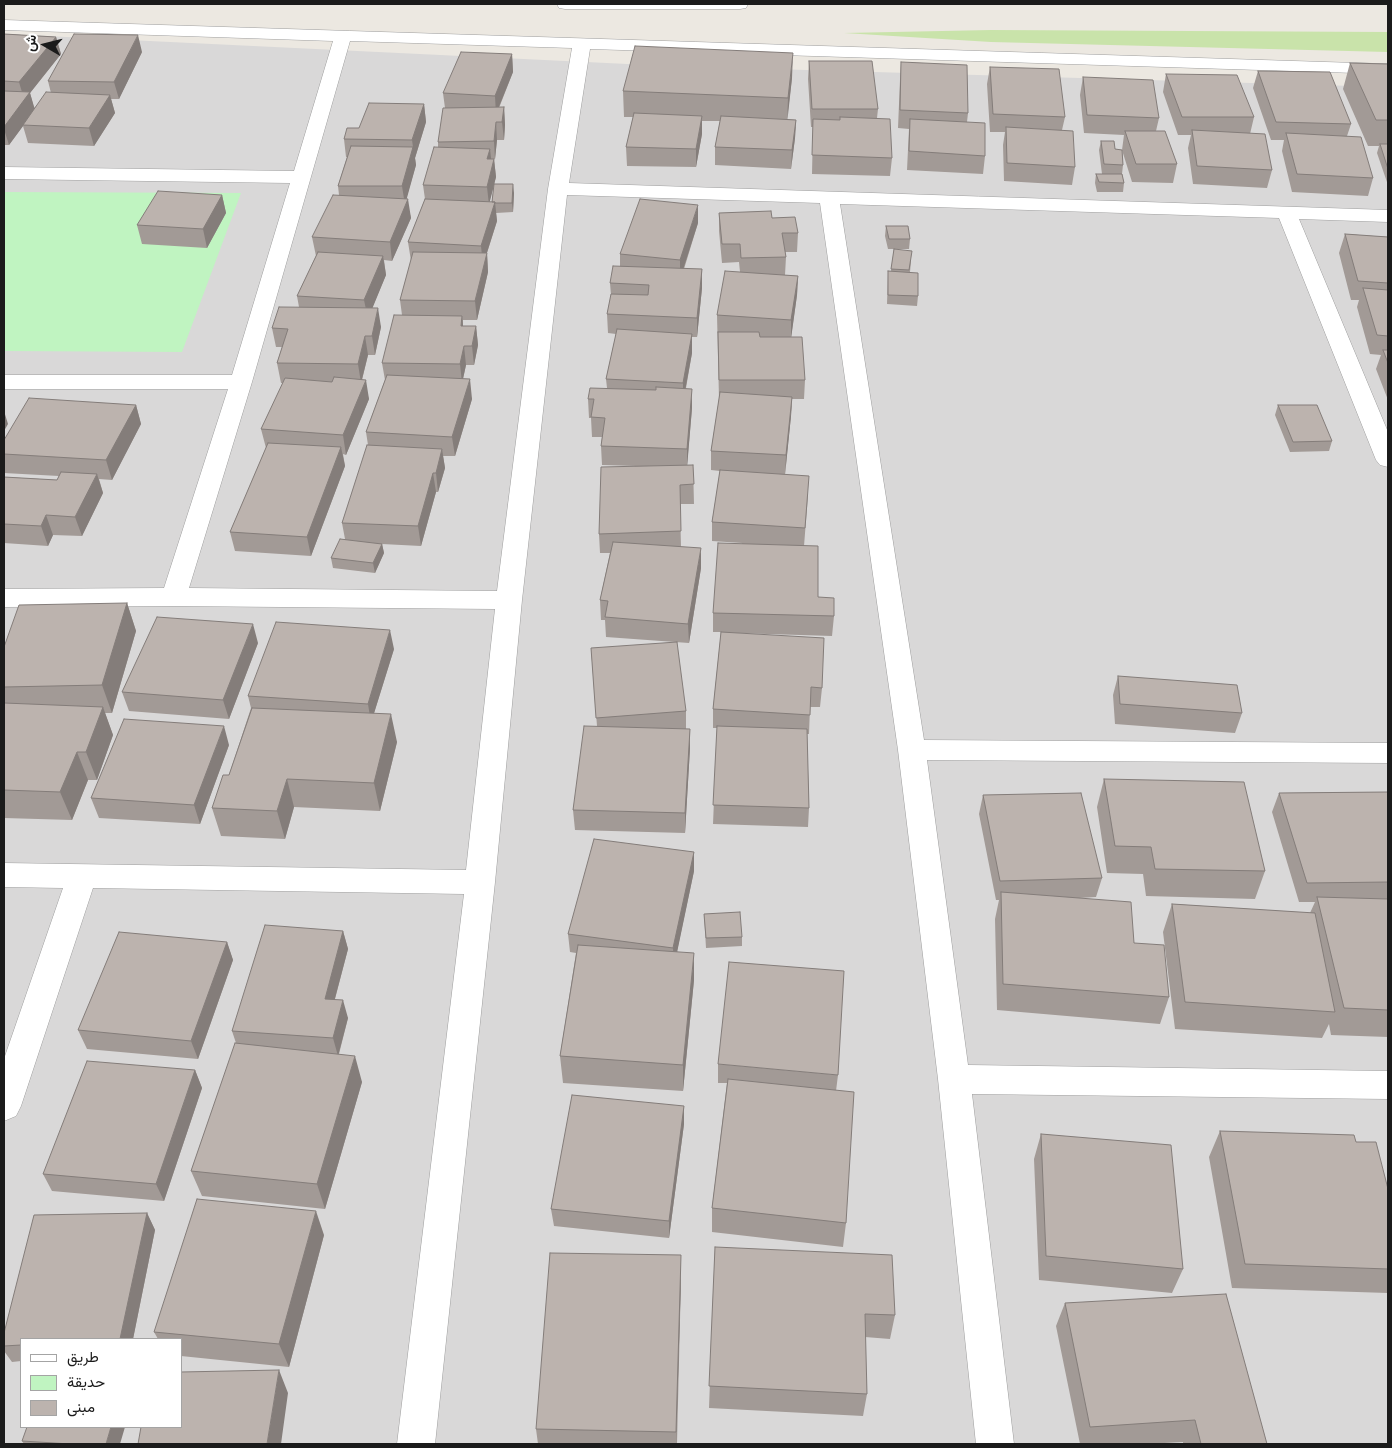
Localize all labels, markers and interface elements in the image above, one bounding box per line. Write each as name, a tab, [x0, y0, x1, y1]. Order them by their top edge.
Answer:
north arrow	[20, 20, 70, 70]
text: ش	[19, 33, 40, 53]
legend	[20, 1338, 182, 1428]
text: طريق	[67, 1346, 99, 1366]
text: حديقة	[67, 1371, 105, 1391]
text: مبنى	[67, 1396, 95, 1416]

